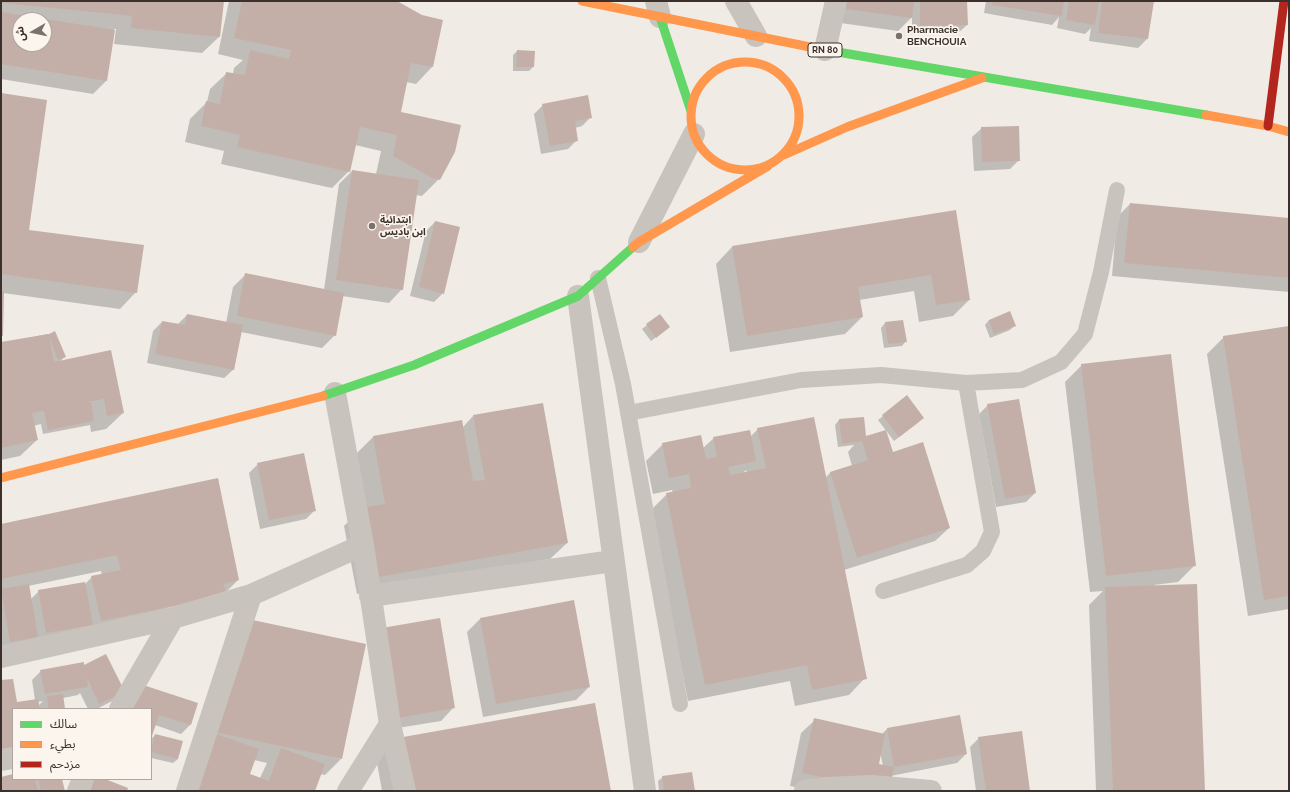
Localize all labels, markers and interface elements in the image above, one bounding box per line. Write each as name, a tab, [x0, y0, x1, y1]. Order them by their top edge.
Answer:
north arrow	[12, 12, 52, 52]
place label: Pharmacie BENCHOUIA	[907, 24, 966, 48]
text: ش	[13, 25, 28, 42]
marker: Pharmacie BENCHOUIA	[894, 31, 904, 41]
road number: RN 80	[808, 43, 842, 57]
place label: ابتدائية ابن باديس	[380, 214, 426, 238]
marker: ابتدائية ابن باديس	[367, 221, 377, 231]
legend	[12, 708, 152, 780]
text: سالك	[50, 717, 77, 731]
text: بطيء	[50, 737, 76, 751]
text: مزدحم	[50, 757, 80, 771]

